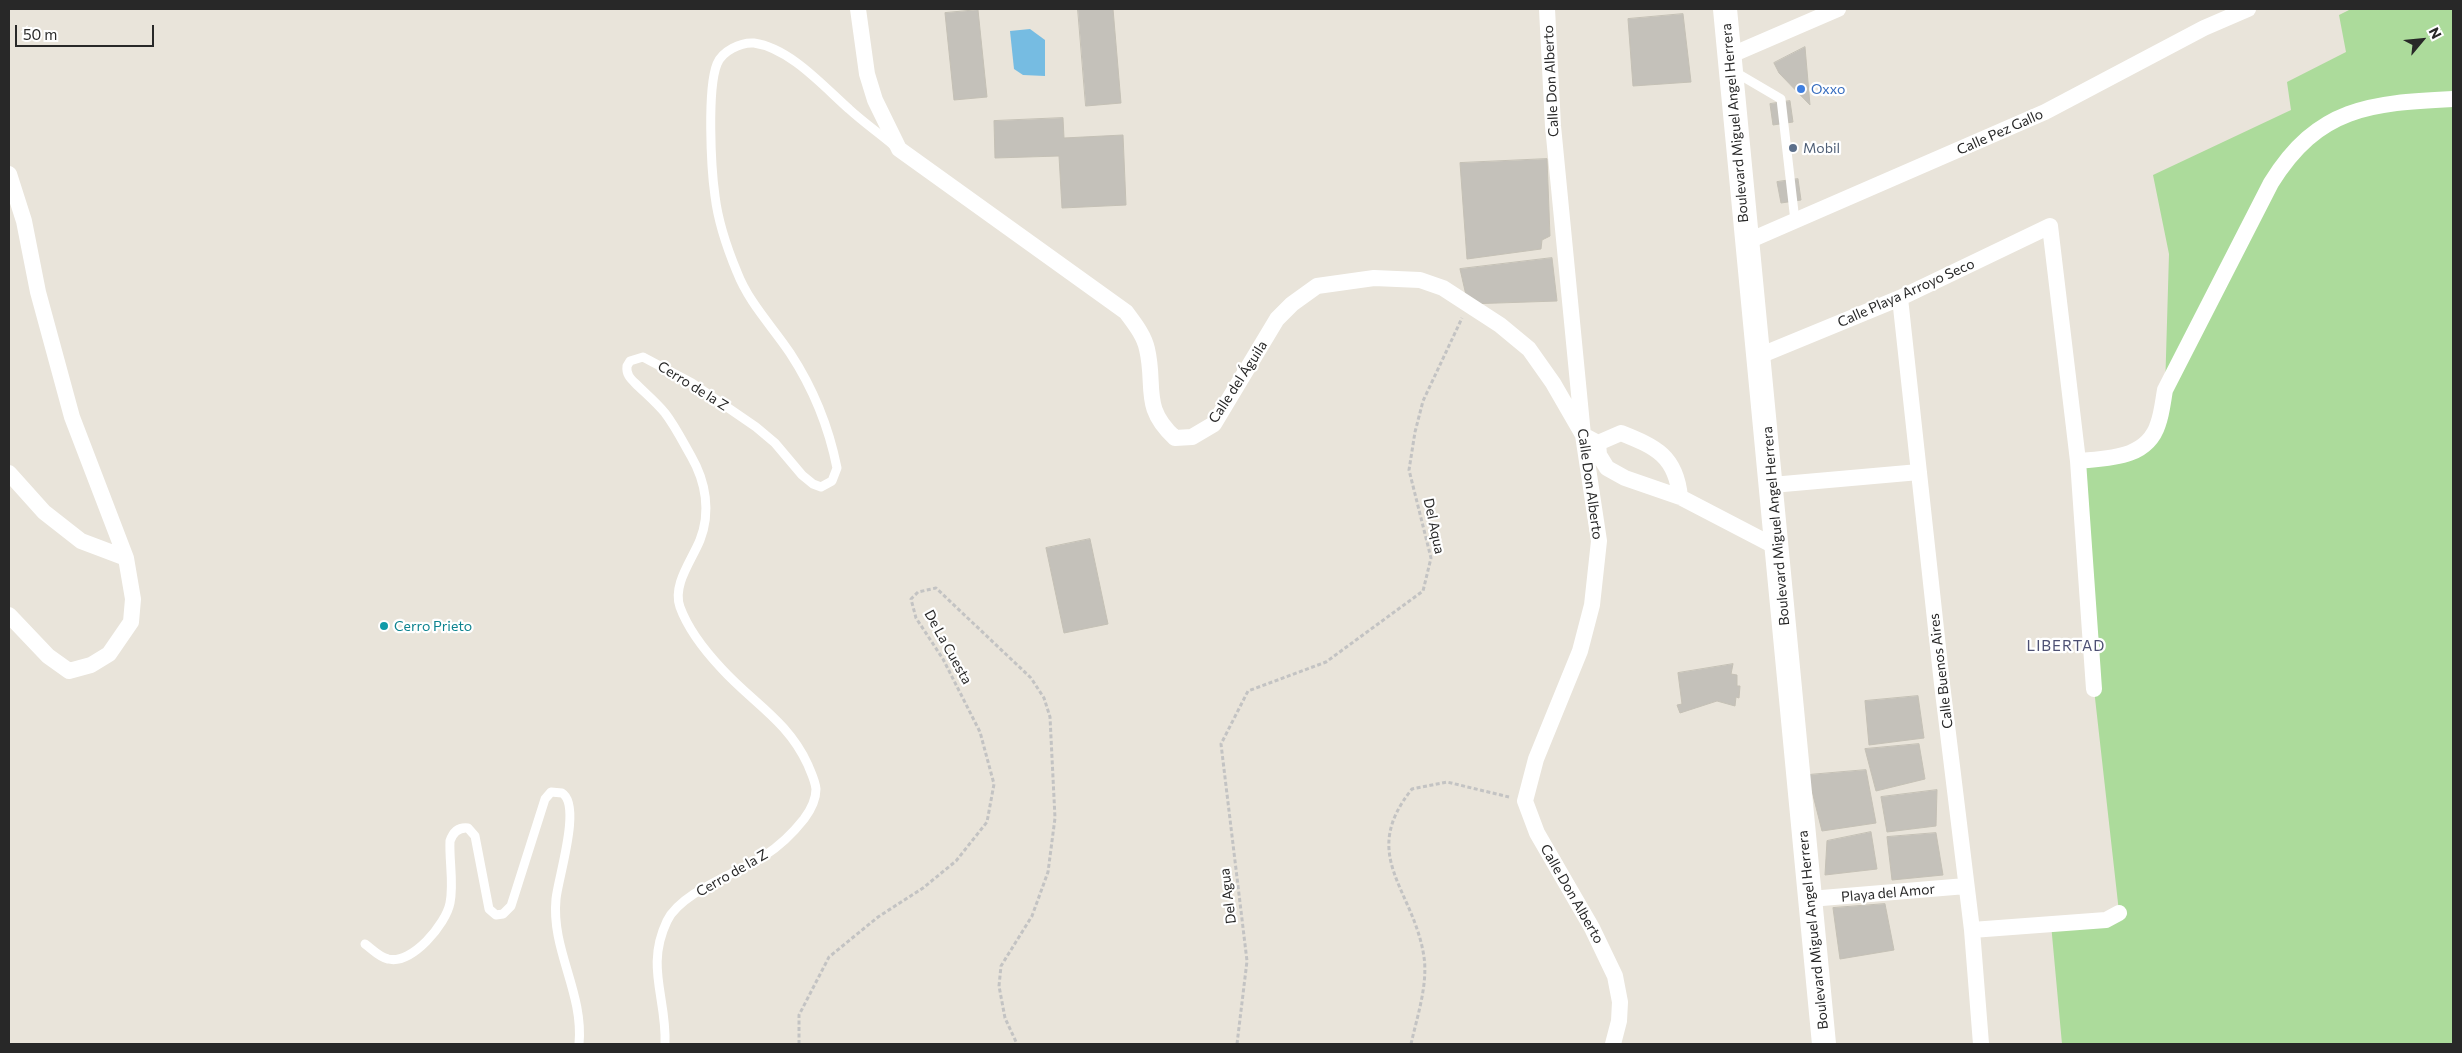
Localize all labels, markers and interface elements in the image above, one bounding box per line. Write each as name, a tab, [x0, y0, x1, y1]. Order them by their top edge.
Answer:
scale bar	[18, 15, 156, 47]
north arrow	[2397, 15, 2447, 65]
street label: Boulevard Miguel Angel Herrera	[1718, 23, 1752, 223]
text: N	[2426, 24, 2446, 41]
text: 50 m	[23, 25, 57, 43]
street label: Calle Don Alberto	[1540, 25, 1562, 137]
place label: Oxxo	[1811, 81, 1845, 97]
marker: Oxxo	[1795, 83, 1807, 95]
street label: Calle Pez Gallo	[1954, 105, 2046, 159]
place label: Mobil	[1803, 140, 1840, 156]
marker: Mobil	[1787, 142, 1799, 154]
street label: Calle Playa Arroyo Seco	[1835, 255, 1977, 331]
street label: Calle del Águila	[1205, 338, 1271, 426]
street label: Cerro de la Z	[655, 358, 731, 414]
street label: Boulevard Miguel Angel Herrera	[1759, 426, 1793, 626]
street label: Calle Don Alberto	[1574, 427, 1606, 541]
street label: Del Aqua	[1420, 497, 1448, 555]
street label: De La Cuesta	[921, 607, 975, 687]
street label: Calle Buenos Aires	[1926, 612, 1956, 730]
place label: Cerro Prieto	[394, 618, 472, 634]
marker: Cerro Prieto	[378, 620, 390, 632]
district label: LIBERTAD	[2026, 637, 2106, 655]
street label: Boulevard Miguel Angel Herrera	[1794, 830, 1832, 1030]
street label: Calle Don Alberto	[1537, 841, 1607, 947]
street label: Cerro de la Z	[693, 846, 771, 900]
street label: Del Agua	[1216, 867, 1240, 925]
street label: Playa del Amor	[1840, 881, 1936, 905]

